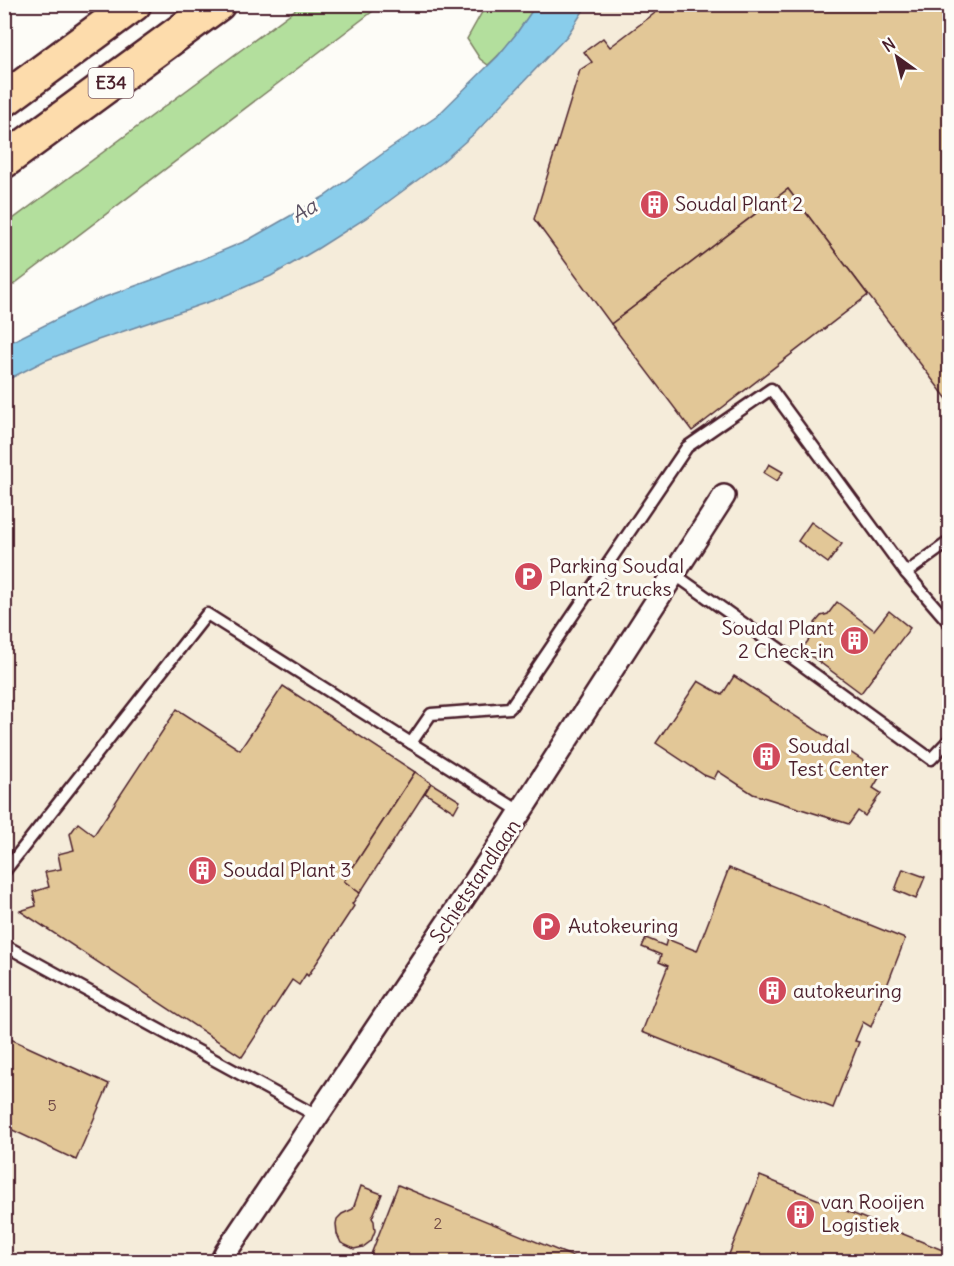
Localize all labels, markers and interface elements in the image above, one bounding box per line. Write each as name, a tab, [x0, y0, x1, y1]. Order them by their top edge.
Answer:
north arrow	[867, 27, 927, 87]
text: N	[878, 33, 899, 56]
road number: E34	[88, 68, 134, 98]
building icon: Soudal Plant 2	[638, 188, 670, 220]
place label: Soudal Plant 2	[675, 191, 803, 216]
water label: Aa	[286, 192, 322, 229]
place label: Parking Soudal Plant 2 trucks	[549, 553, 684, 601]
parking icon: Parking Soudal Plant 2 trucks	[512, 561, 544, 593]
place label: Soudal Plant 2 Check-in	[722, 615, 834, 663]
building icon: Soudal Plant 2 Check-in	[839, 624, 871, 656]
place label: Soudal Test Center	[788, 733, 889, 781]
building icon: Soudal Test Center	[751, 741, 783, 773]
street label: Schietstandlaan	[424, 814, 525, 948]
building icon: Soudal Plant 3	[186, 854, 218, 886]
place label: Soudal Plant 3	[223, 857, 352, 882]
parking icon: Autokeuring	[531, 910, 563, 942]
place label: Autokeuring	[568, 913, 678, 938]
building icon: autokeuring	[756, 975, 788, 1007]
place label: autokeuring	[793, 978, 902, 1003]
house number: 5	[47, 1095, 57, 1115]
place label: van Rooijen Logistiek	[821, 1189, 925, 1237]
building icon: van Rooijen Logistiek	[784, 1198, 816, 1230]
house number: 2	[434, 1213, 443, 1233]

